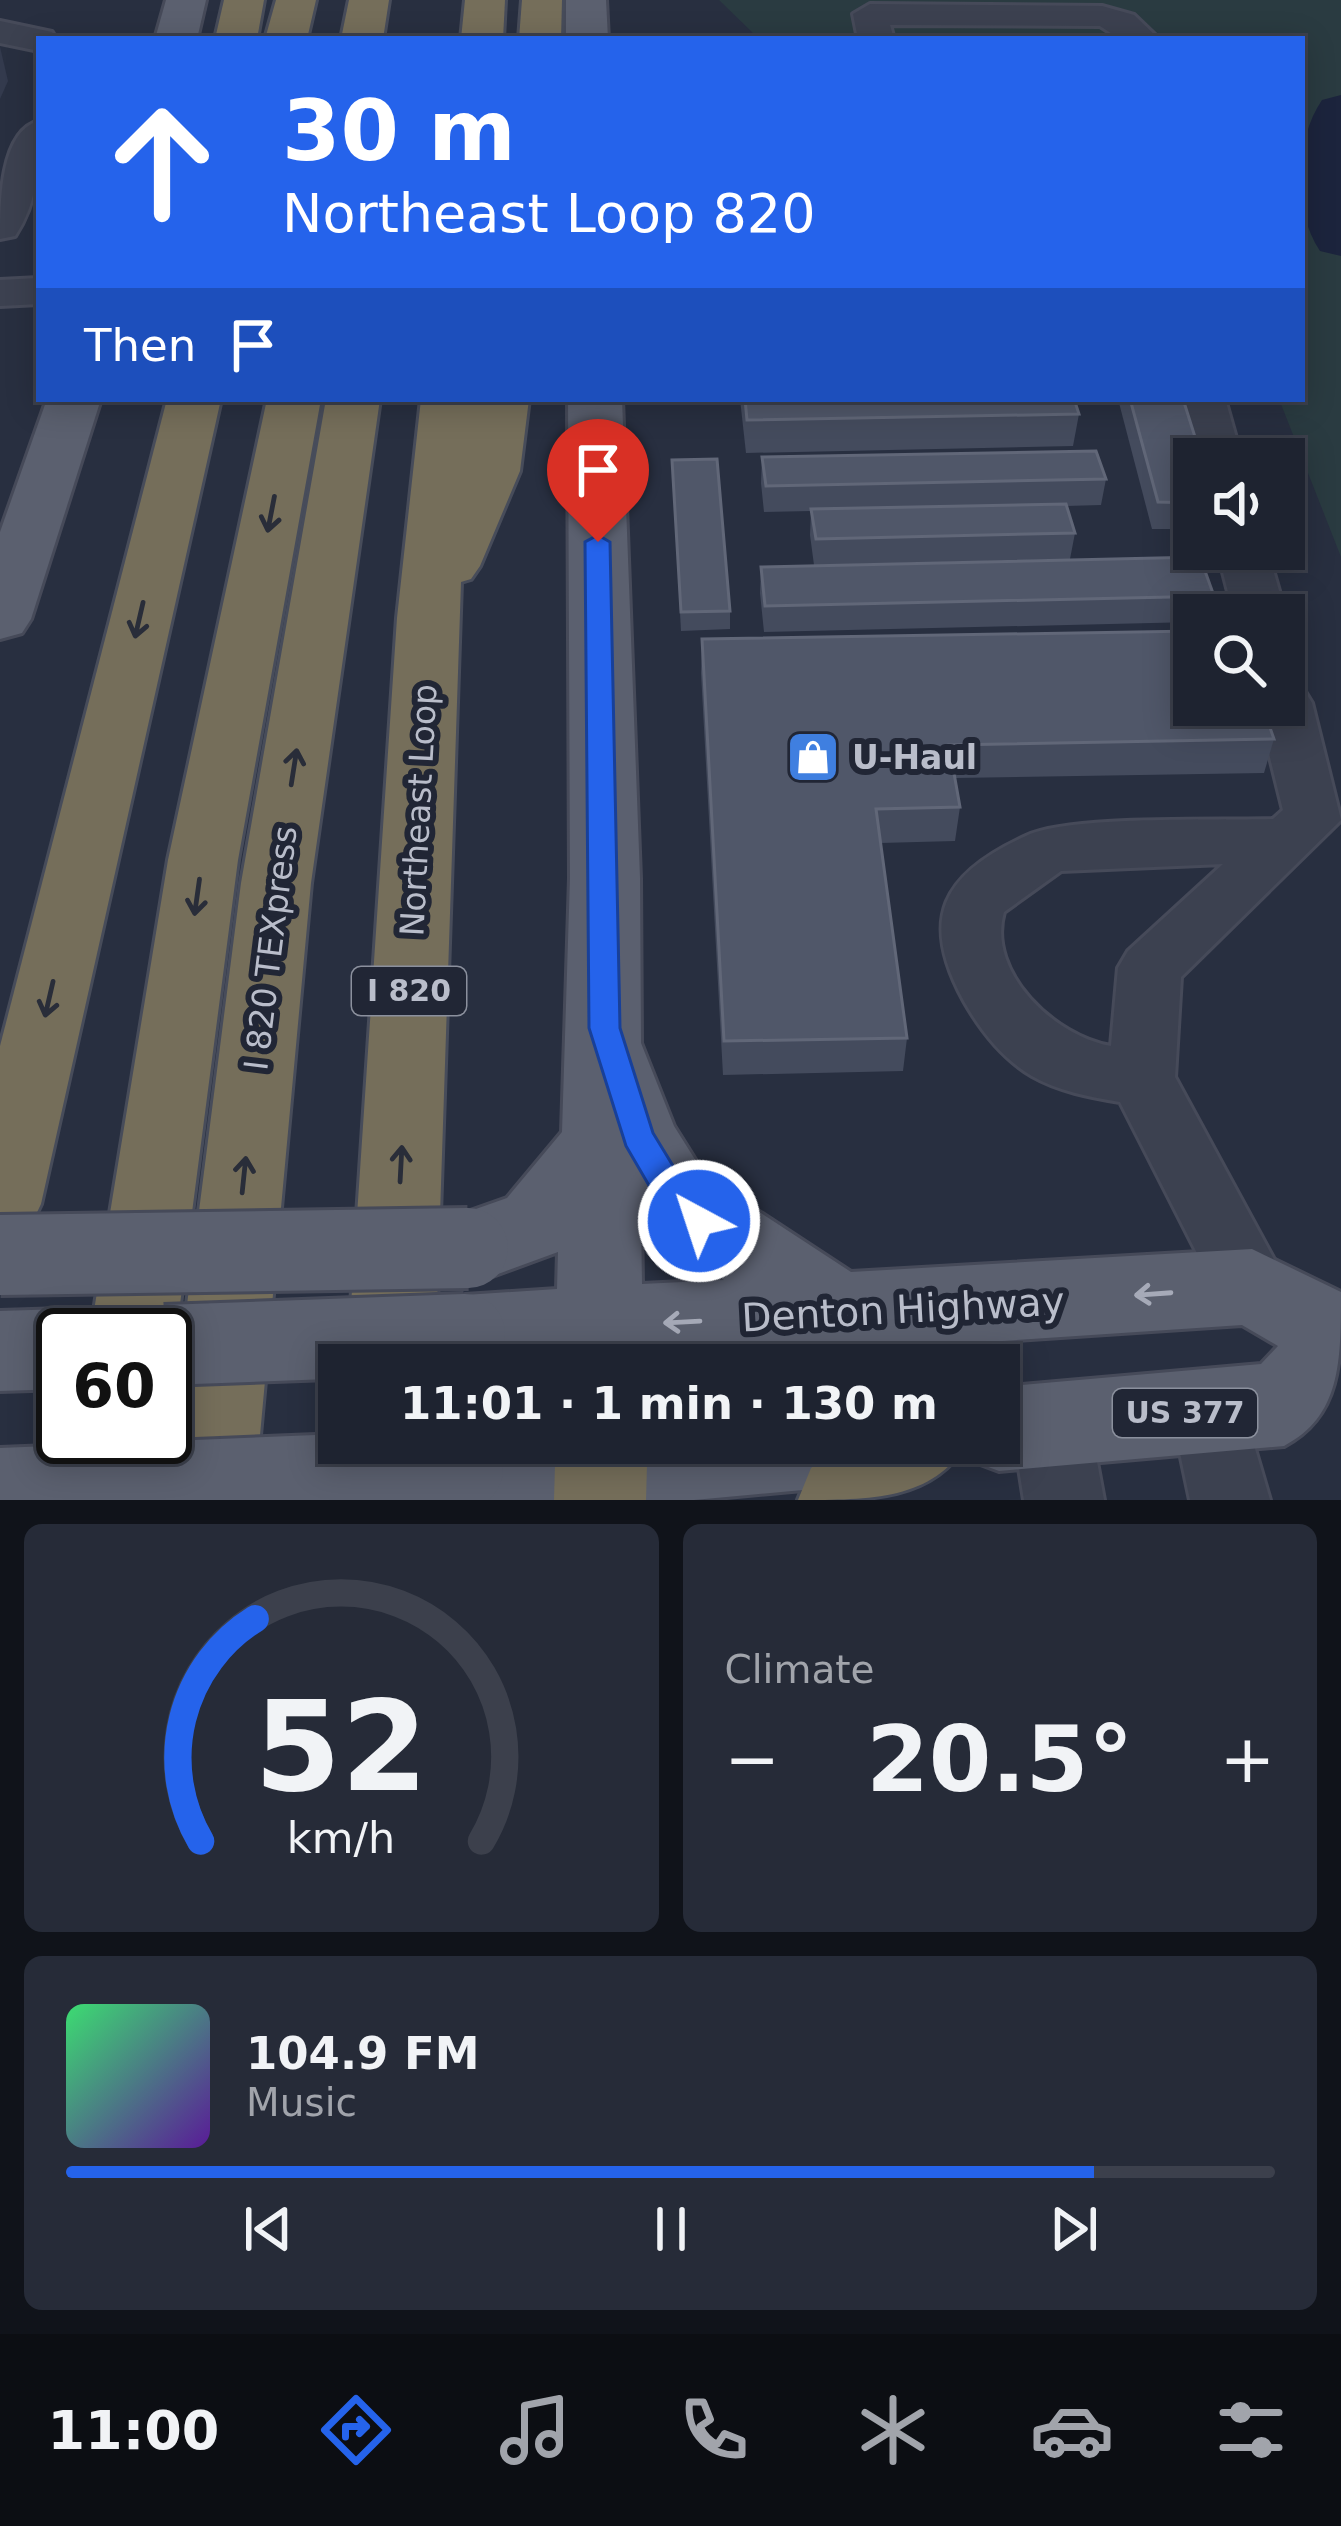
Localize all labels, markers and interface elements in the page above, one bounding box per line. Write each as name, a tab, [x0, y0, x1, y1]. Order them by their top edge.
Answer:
text: 30 m	[282, 82, 516, 180]
icon: ahead	[84, 84, 240, 240]
text: Northeast Loop 820	[282, 182, 816, 245]
icon: arrive	[220, 312, 286, 378]
text: Then	[84, 319, 196, 372]
pin	[547, 419, 649, 542]
icon: arrive	[565, 437, 631, 503]
map controls	[1173, 438, 1305, 726]
button: sound	[1173, 438, 1305, 570]
one-way arrow	[259, 493, 281, 532]
button: search	[1173, 594, 1305, 726]
one-way arrow	[127, 600, 149, 638]
street label: Northeast Loop	[392, 683, 445, 937]
shop icon: U-Haul	[785, 729, 841, 785]
place label: U-Haul	[852, 738, 977, 777]
one-way arrow	[284, 749, 307, 788]
street label: I 820 TEXpress	[236, 824, 305, 1072]
one-way arrow	[185, 876, 208, 915]
road number: I 820	[352, 967, 466, 1015]
one-way arrow	[37, 980, 60, 1018]
one-way arrow	[390, 1145, 413, 1184]
one-way arrow	[233, 1156, 255, 1195]
position arrow	[636, 1158, 762, 1284]
street label: Denton Highway	[740, 1279, 1066, 1340]
one-way arrow	[1134, 1282, 1173, 1305]
speed limit sign: 60	[36, 1308, 192, 1464]
one-way arrow	[663, 1311, 702, 1334]
text: 11:01 · 1 min · 130 m	[400, 1377, 938, 1430]
road number: US 377	[1113, 1389, 1257, 1437]
text: Climate	[725, 1647, 875, 1692]
text: 52	[254, 1674, 428, 1819]
text: 20.5°	[866, 1707, 1133, 1812]
text: −	[725, 1721, 780, 1798]
text: +	[1220, 1721, 1275, 1798]
text: km/h	[287, 1813, 395, 1863]
text: 104.9 FM	[246, 2027, 480, 2080]
text: Music	[246, 2080, 357, 2125]
icon: previous	[235, 2196, 301, 2262]
icon: pause	[638, 2196, 704, 2262]
icon: next	[1041, 2196, 1107, 2262]
icon: directions	[314, 2388, 398, 2472]
icon: music	[493, 2388, 577, 2472]
icon: phone	[672, 2388, 756, 2472]
icon: climate	[851, 2388, 935, 2472]
icon: car	[1030, 2388, 1114, 2472]
icon: filters	[1209, 2388, 1293, 2472]
text: 11:00	[48, 2399, 219, 2462]

